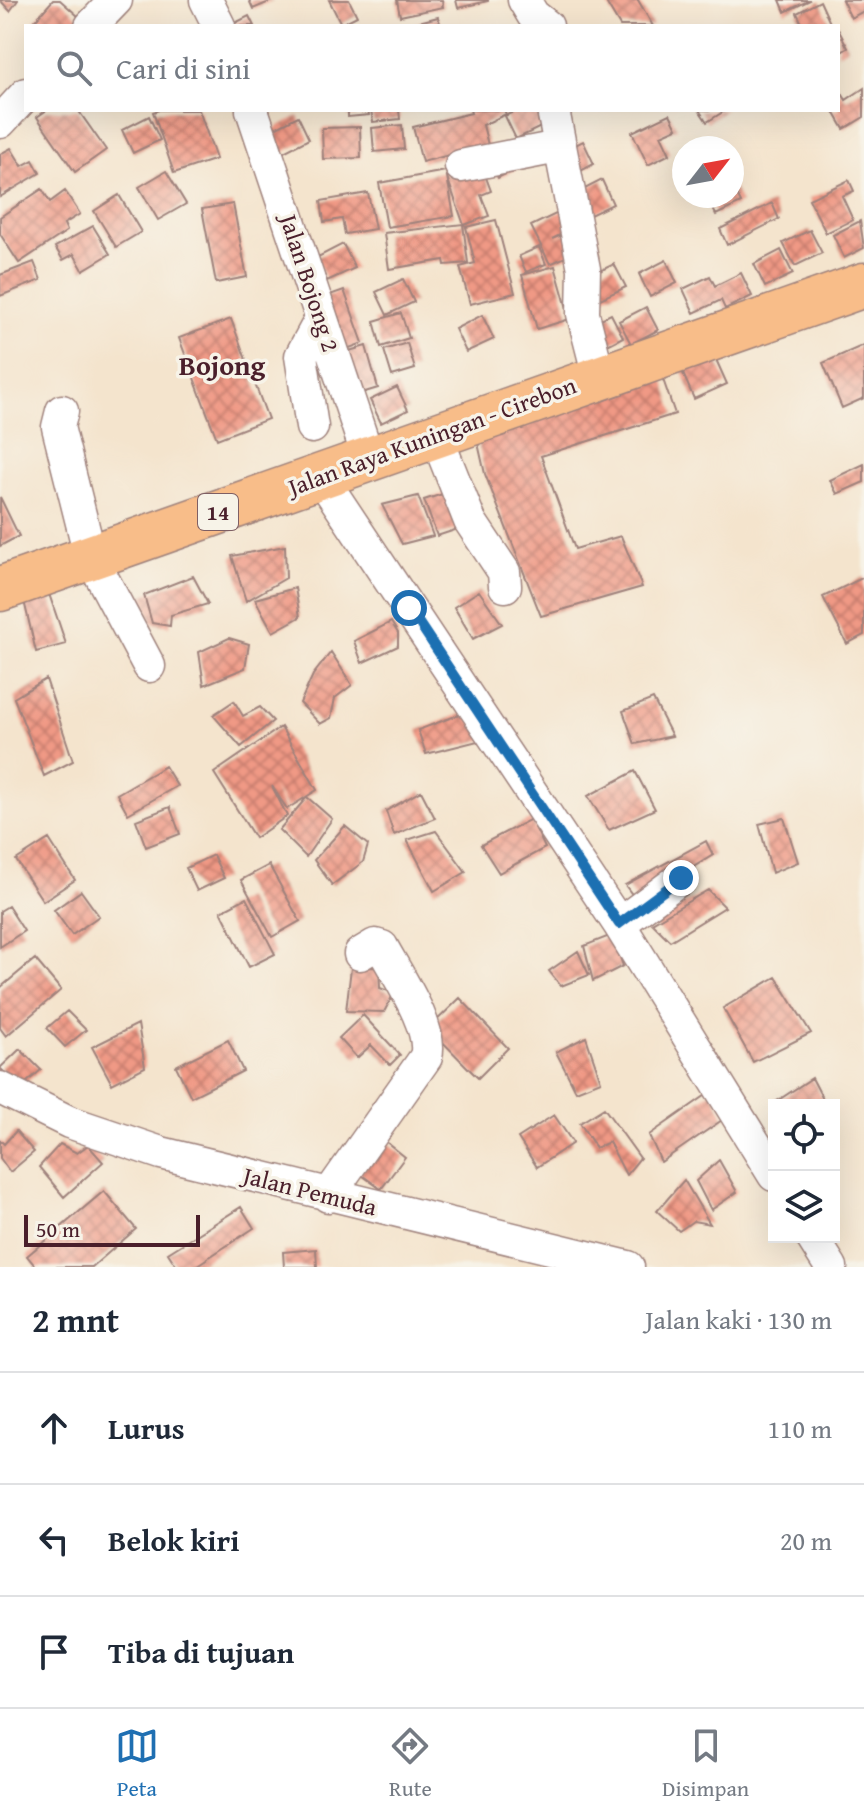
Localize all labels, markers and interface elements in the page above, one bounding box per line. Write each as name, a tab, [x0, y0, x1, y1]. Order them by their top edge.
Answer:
search box	[24, 24, 840, 112]
icon: search	[52, 46, 96, 90]
text: Cari di sini	[116, 46, 251, 90]
north arrow	[672, 136, 744, 208]
street label: Jalan Bojong 2	[270, 207, 349, 356]
district label: Bojong	[179, 344, 266, 385]
street label: Jalan Raya Kuningan - Cirebon	[280, 367, 581, 506]
road number: 14	[198, 494, 238, 530]
route start	[391, 590, 427, 626]
route end	[663, 860, 699, 896]
map controls	[768, 1099, 840, 1243]
button: locate	[768, 1099, 840, 1171]
street label: Jalan Pemuda	[237, 1157, 381, 1225]
button: layers	[768, 1171, 840, 1243]
scale bar	[24, 1211, 200, 1247]
text: 50 m	[36, 1213, 80, 1245]
text: 2 mnt	[32, 1295, 119, 1344]
text: Jalan kaki · 130 m	[645, 1300, 832, 1339]
icon: ahead	[32, 1406, 76, 1450]
text: Lurus	[108, 1406, 185, 1450]
text: 110 m	[767, 1409, 832, 1448]
icon: left	[32, 1518, 76, 1562]
text: Belok kiri	[108, 1518, 240, 1562]
text: 20 m	[780, 1521, 832, 1560]
icon: arrive	[32, 1630, 76, 1674]
text: Tiba di tujuan	[108, 1630, 294, 1674]
tab: Peta	[115, 1724, 159, 1804]
tab: Rute	[388, 1724, 432, 1804]
tab: Disimpan	[662, 1724, 749, 1804]

